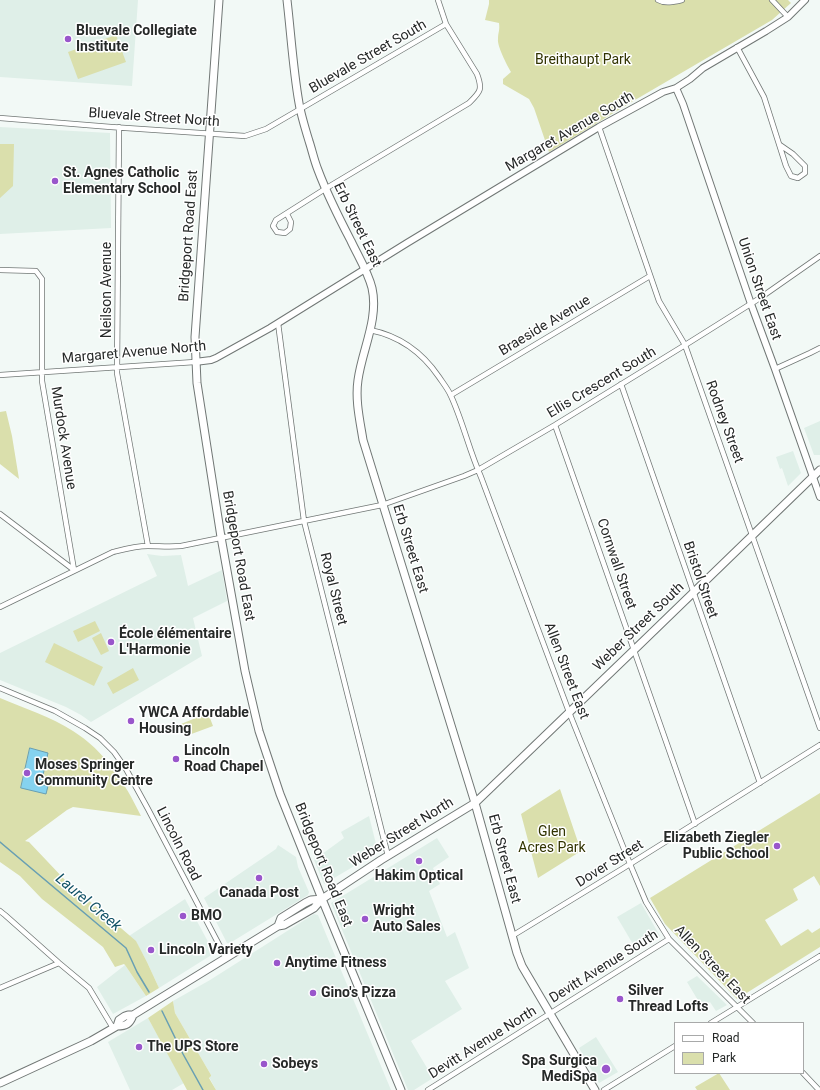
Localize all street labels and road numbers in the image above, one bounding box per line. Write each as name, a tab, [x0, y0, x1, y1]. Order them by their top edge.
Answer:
street label: Bluevale Street South	[306, 17, 430, 97]
street label: Margaret Avenue South	[503, 88, 637, 176]
street label: Bluevale Street North	[88, 105, 220, 131]
street label: Bridgeport Road East	[176, 170, 202, 302]
street label: Erb Street East	[329, 180, 385, 270]
street label: Union Street East	[734, 236, 784, 342]
street label: Neilson Avenue	[99, 242, 115, 338]
street label: Braeside Avenue	[496, 292, 594, 360]
street label: Margaret Avenue North	[61, 338, 207, 368]
street label: Ellis Crescent South	[544, 344, 660, 422]
street label: Rodney Street	[701, 378, 747, 466]
street label: Murdock Avenue	[47, 385, 79, 491]
street label: Bridgeport Road East	[218, 490, 258, 622]
street label: Erb Street East	[389, 503, 431, 595]
street label: Cornwall Street	[593, 516, 639, 612]
street label: Bristol Street	[679, 539, 721, 621]
street label: Royal Street	[316, 551, 350, 627]
street label: Weber Street South	[590, 579, 688, 675]
street label: Allen Street East	[540, 620, 592, 722]
street label: Weber Street North	[347, 794, 457, 872]
street label: Bridgeport Road East	[290, 801, 356, 929]
street label: Lincoln Road	[152, 804, 204, 884]
street label: Erb Street East	[484, 812, 524, 906]
street label: Dover Street	[573, 837, 647, 891]
street label: Allen Street East	[670, 922, 754, 1008]
street label: Devitt Avenue South	[547, 927, 661, 1007]
street label: Devitt Avenue North	[426, 1003, 540, 1083]

